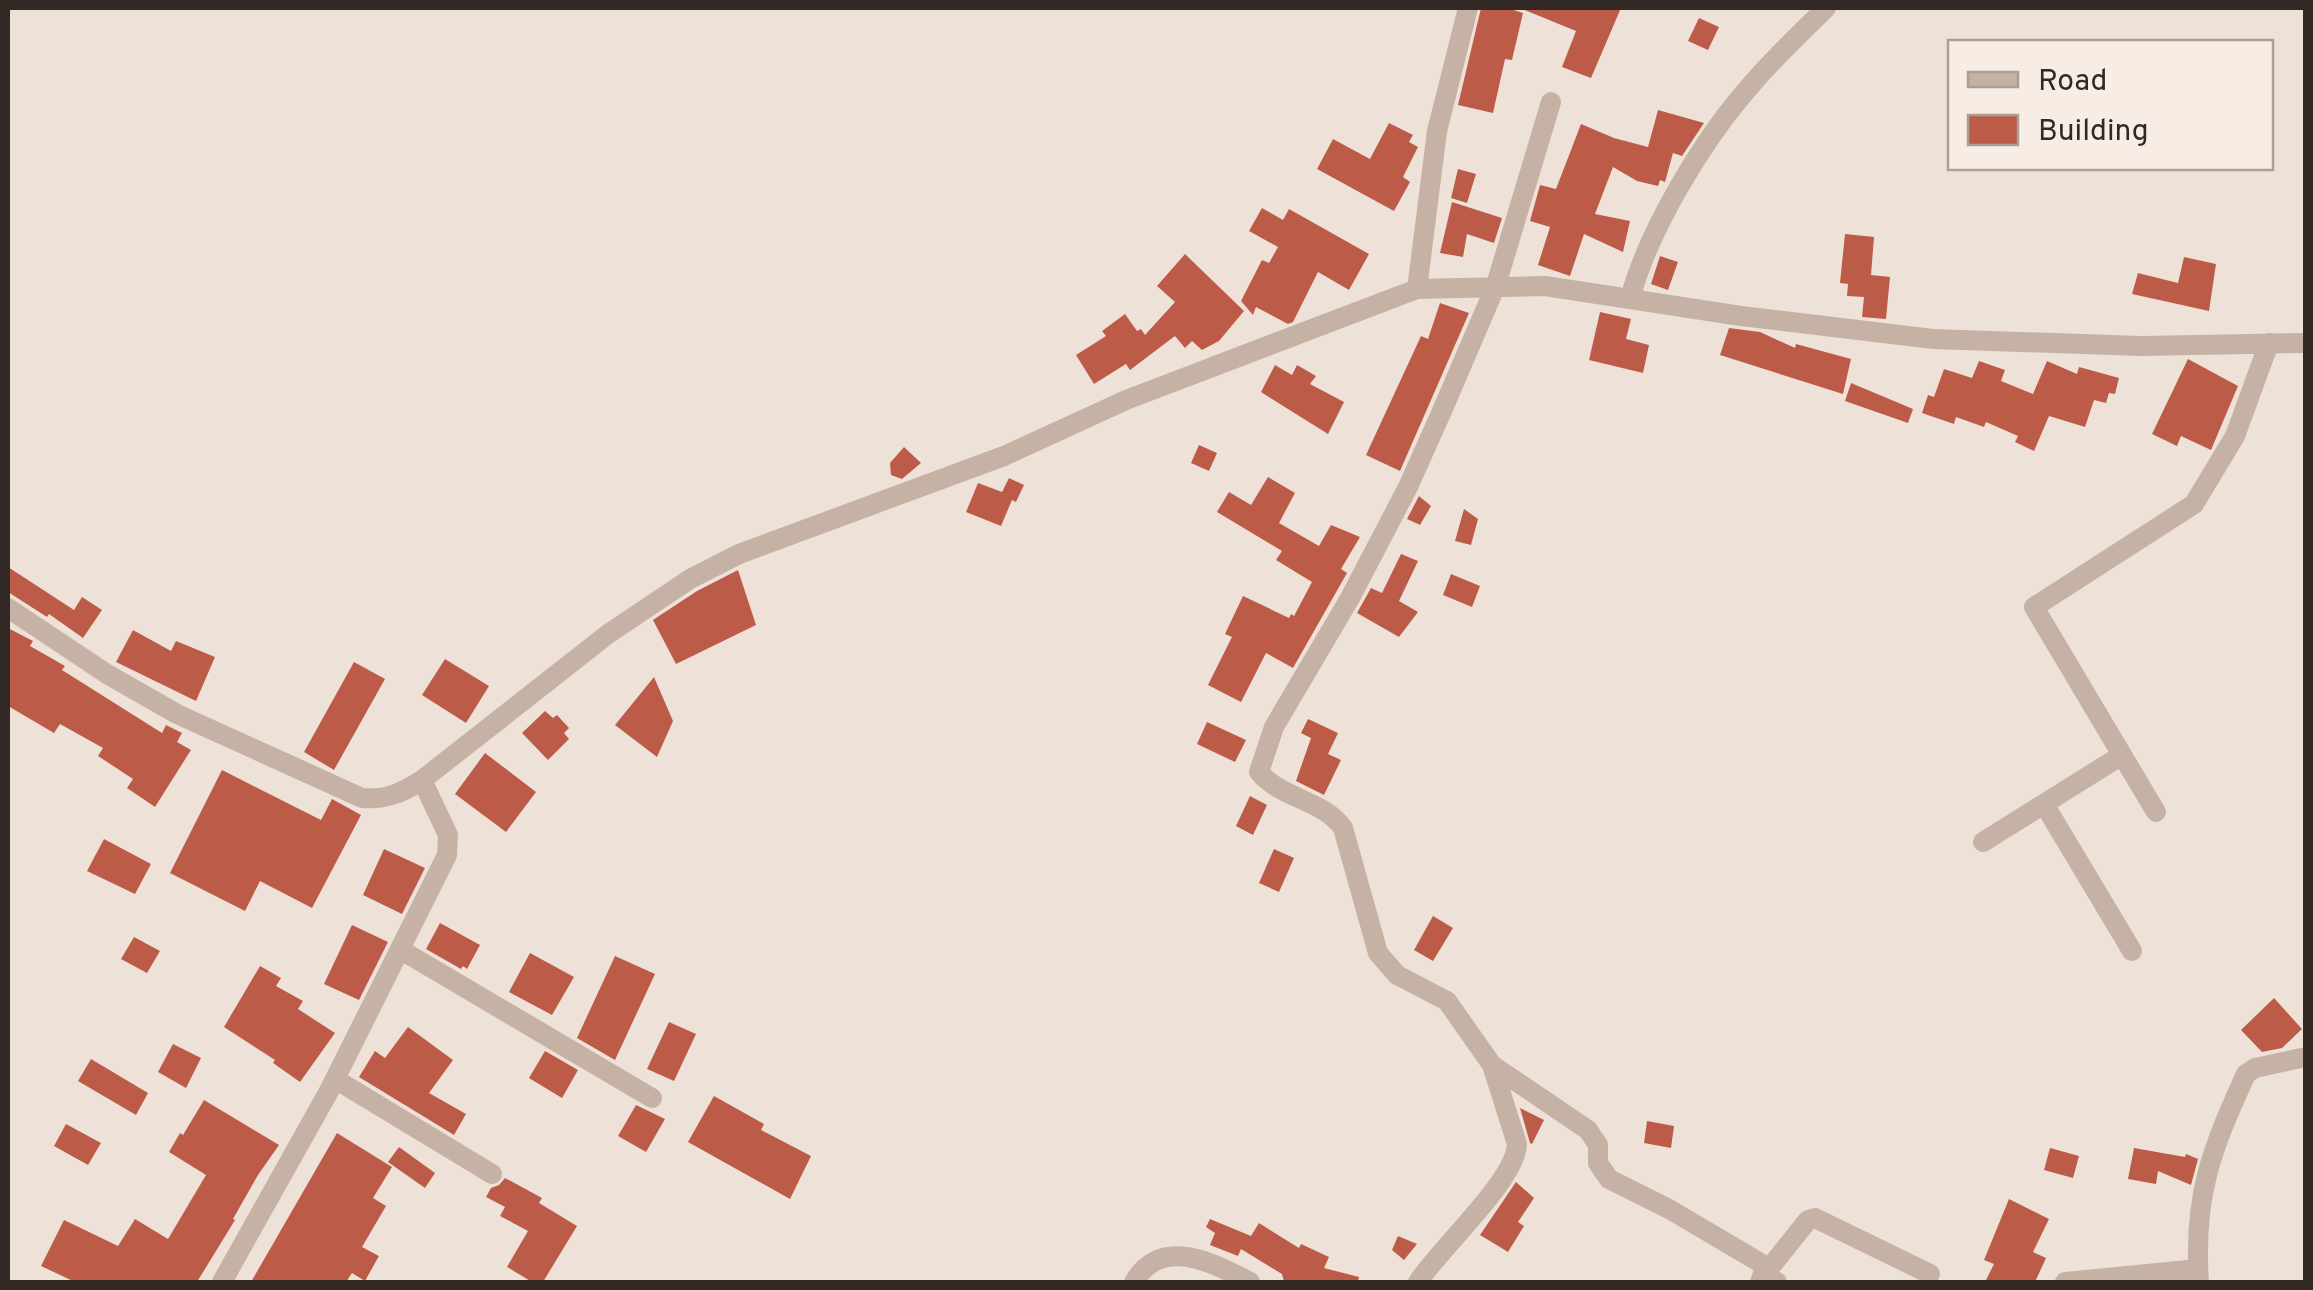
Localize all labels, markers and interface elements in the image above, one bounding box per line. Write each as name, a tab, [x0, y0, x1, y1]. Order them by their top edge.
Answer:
legend	[1948, 40, 2273, 170]
text: Road	[2038, 64, 2107, 101]
text: Building	[2038, 114, 2149, 151]

